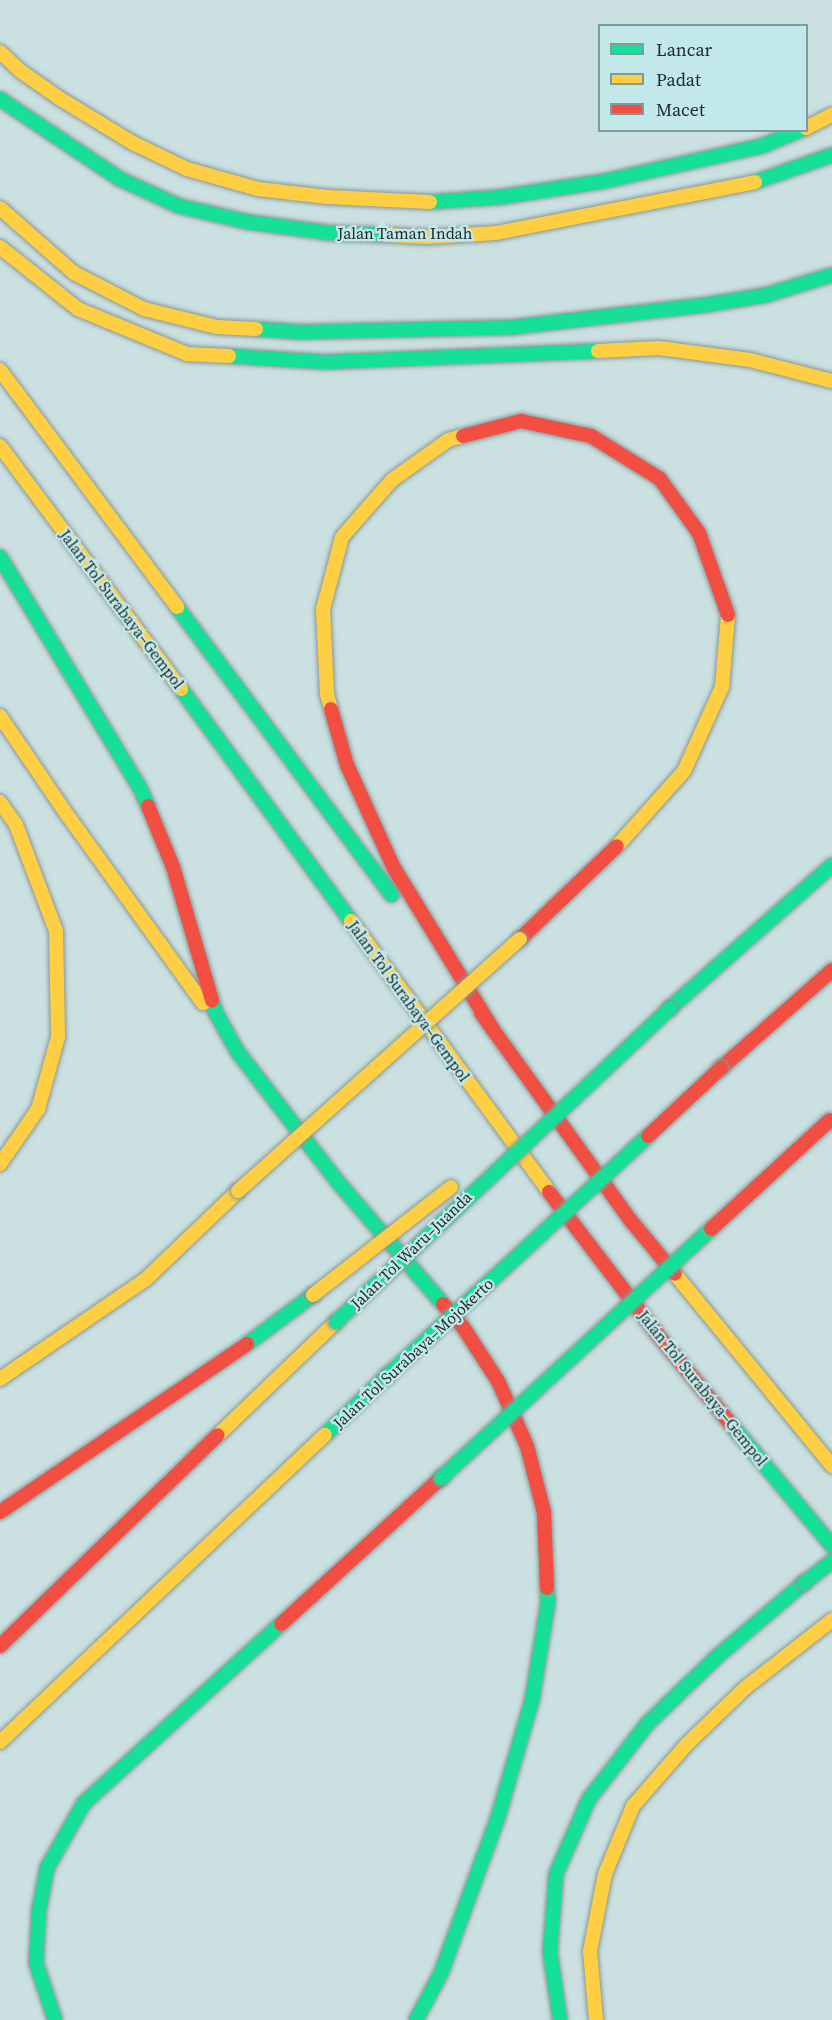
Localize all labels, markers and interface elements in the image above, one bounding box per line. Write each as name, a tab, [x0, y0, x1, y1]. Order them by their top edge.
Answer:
legend	[598, 24, 808, 132]
text: Lancar	[656, 37, 712, 62]
text: Padat	[656, 67, 701, 92]
text: Macet	[656, 97, 705, 122]
street label: Jalan Taman Indah	[337, 223, 473, 243]
street label: Jalan Tol Surabaya–Gempol	[56, 525, 188, 693]
street label: Jalan Tol Surabaya–Gempol	[344, 916, 474, 1086]
street label: Jalan Tol Waru–Juanda	[346, 1187, 476, 1313]
street label: Jalan Tol Surabaya–Mojokerto	[329, 1274, 497, 1432]
street label: Jalan Tol Surabaya–Gempol	[634, 1306, 772, 1470]

